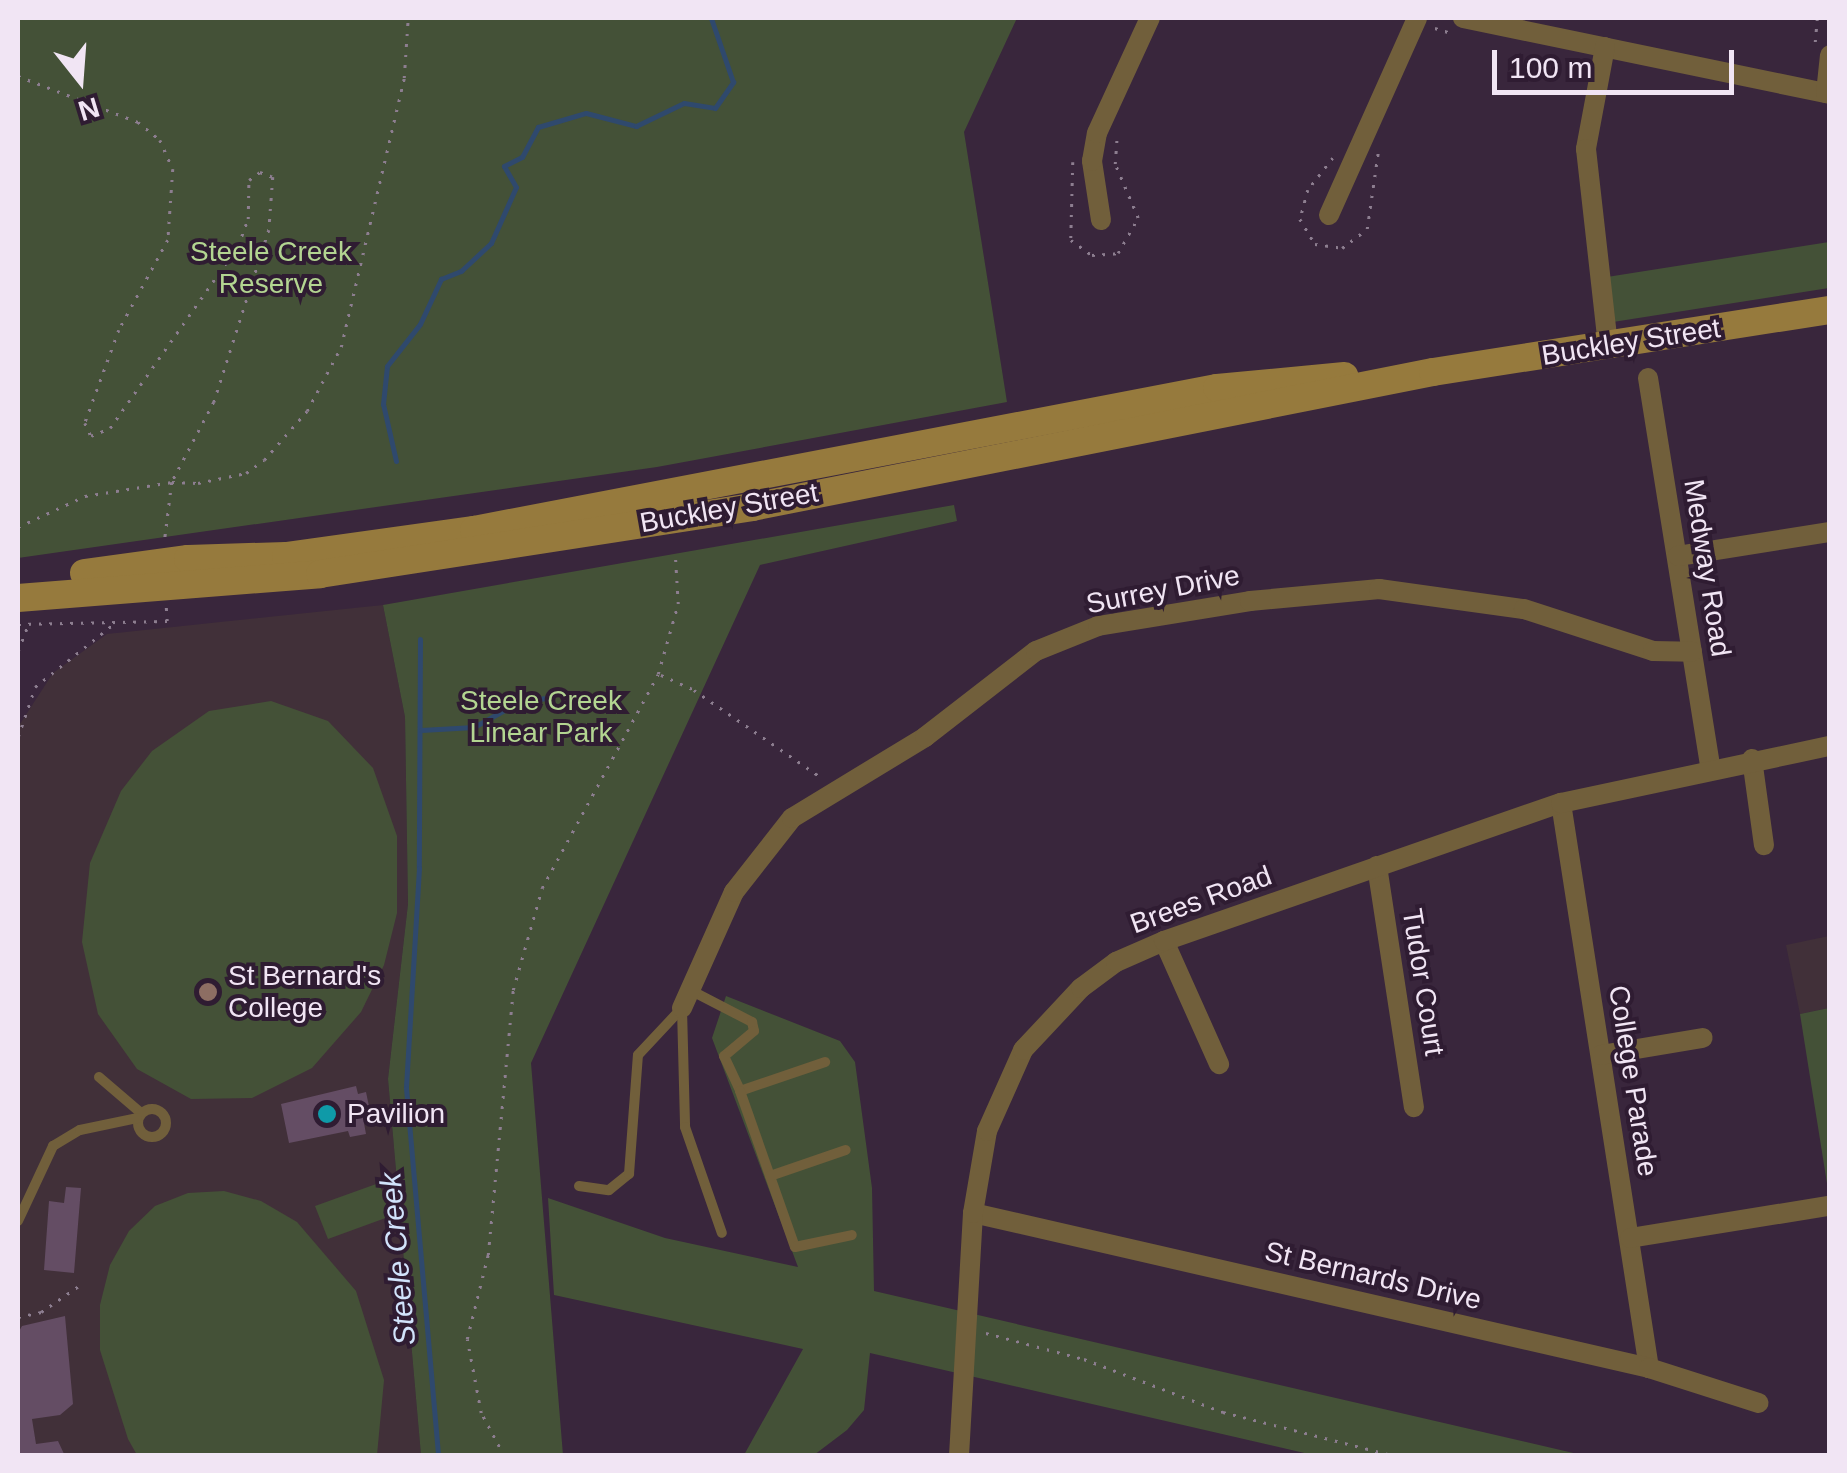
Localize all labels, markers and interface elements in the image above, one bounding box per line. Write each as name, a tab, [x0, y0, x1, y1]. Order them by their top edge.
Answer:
north arrow	[30, 30, 130, 130]
scale bar	[1497, 30, 1740, 92]
text: 100 m	[1509, 51, 1592, 84]
text: N	[75, 91, 103, 127]
park label: Steele Creek Reserve	[190, 235, 352, 301]
street label: Buckley Street	[1539, 311, 1723, 373]
street label: Buckley Street	[637, 476, 821, 540]
street label: Medway Road	[1676, 477, 1738, 659]
street label: Surrey Drive	[1083, 559, 1243, 621]
park label: Steele Creek Linear Park	[460, 684, 622, 750]
street label: Brees Road	[1126, 859, 1276, 941]
street label: Tudor Court	[1395, 906, 1451, 1058]
place label: St Bernard's College	[228, 959, 381, 1025]
marker: St Bernard's College	[197, 981, 219, 1003]
street label: College Parade	[1601, 983, 1665, 1179]
place label: Pavilion	[347, 1097, 445, 1131]
marker: Pavilion	[316, 1103, 338, 1125]
water label: Steele Creek	[373, 1171, 423, 1347]
street label: St Bernards Drive	[1262, 1235, 1484, 1317]

